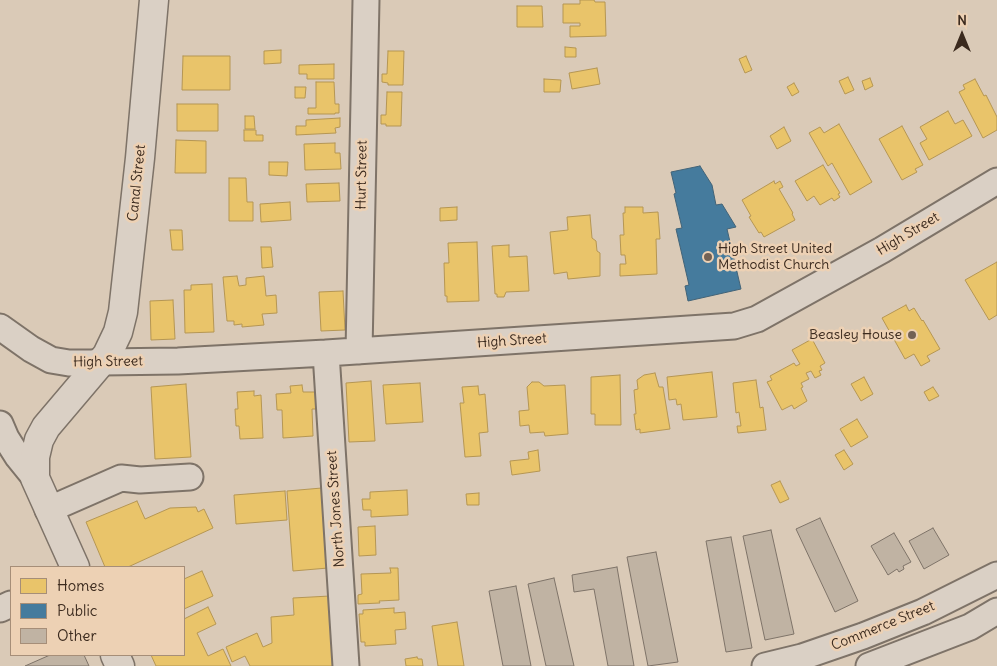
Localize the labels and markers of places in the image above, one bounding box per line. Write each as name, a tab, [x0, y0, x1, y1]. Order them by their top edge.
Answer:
place label: High Street United Methodist Church	[718, 241, 832, 274]
marker: High Street United Methodist Church	[702, 251, 714, 263]
place label: Beasley House	[809, 327, 902, 343]
marker: Beasley House	[906, 329, 918, 341]

